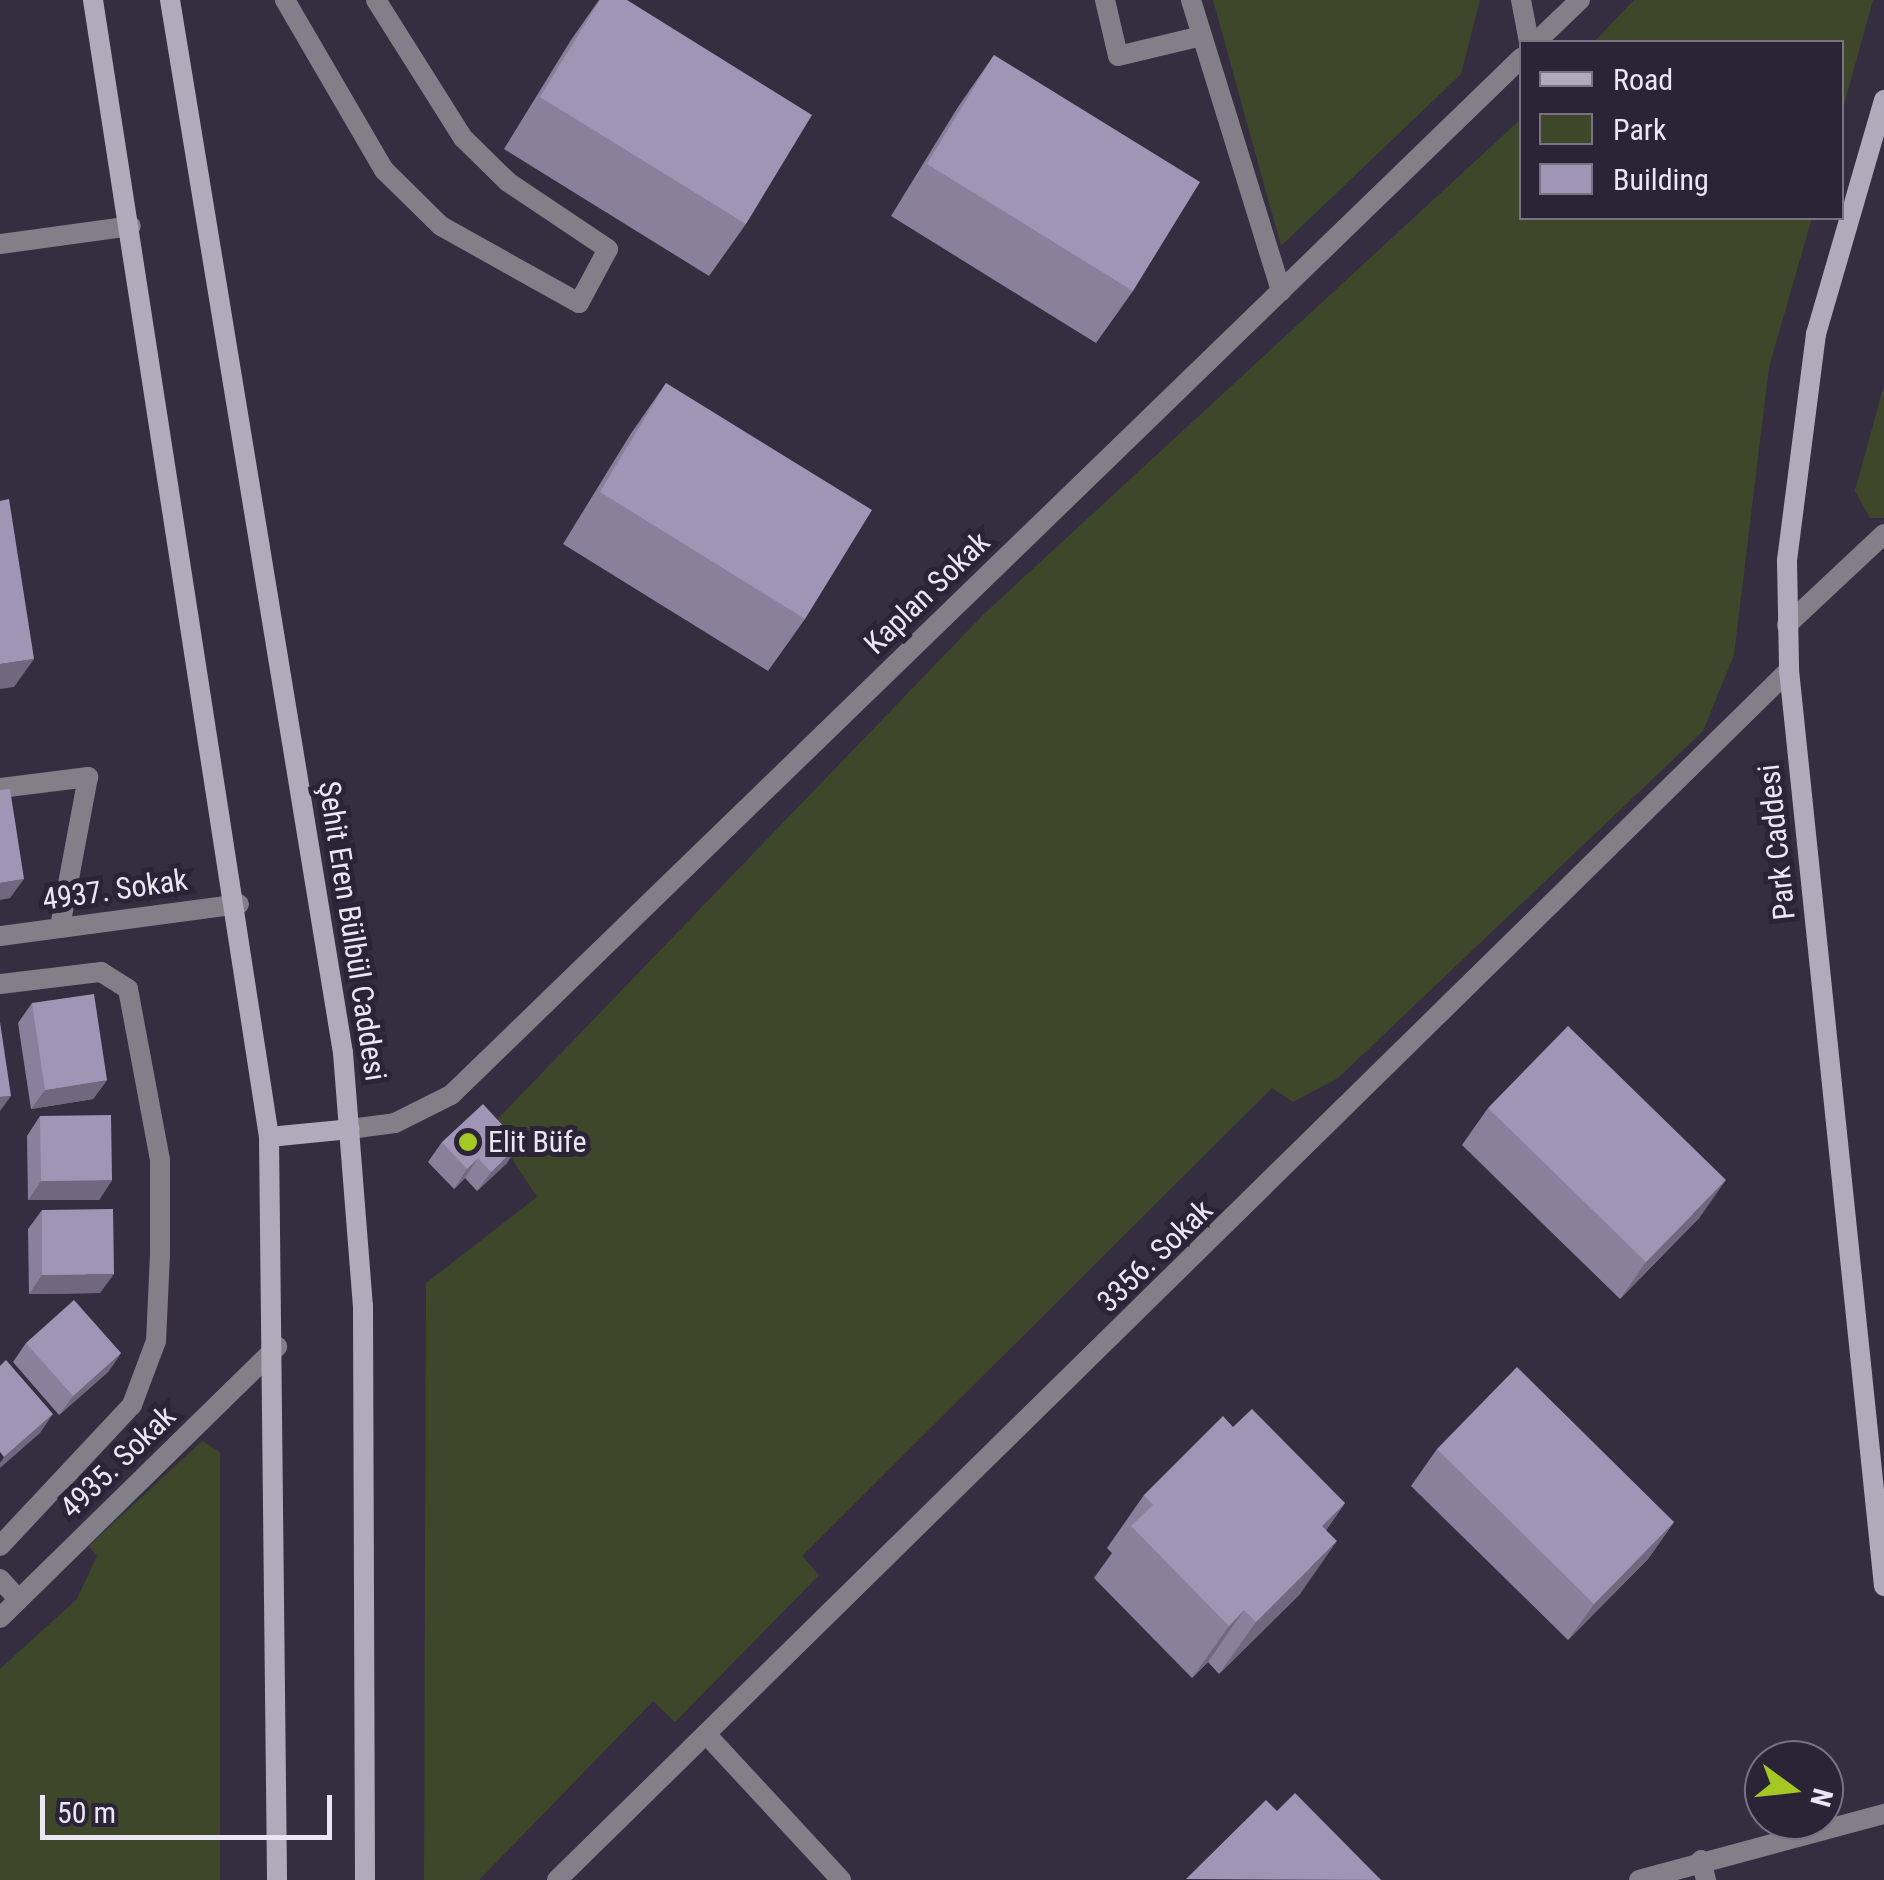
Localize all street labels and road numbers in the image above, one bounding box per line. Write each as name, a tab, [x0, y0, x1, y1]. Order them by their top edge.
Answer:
street label: Kaplan Sokak	[857, 524, 997, 662]
street label: Park Caddesi	[1751, 762, 1803, 922]
street label: Şehit Eren Bülbül Caddesi	[311, 779, 393, 1083]
street label: 4937. Sokak	[40, 862, 190, 918]
street label: 3356. Sokak	[1090, 1192, 1220, 1320]
street label: 4935. Sokak	[53, 1398, 183, 1526]

